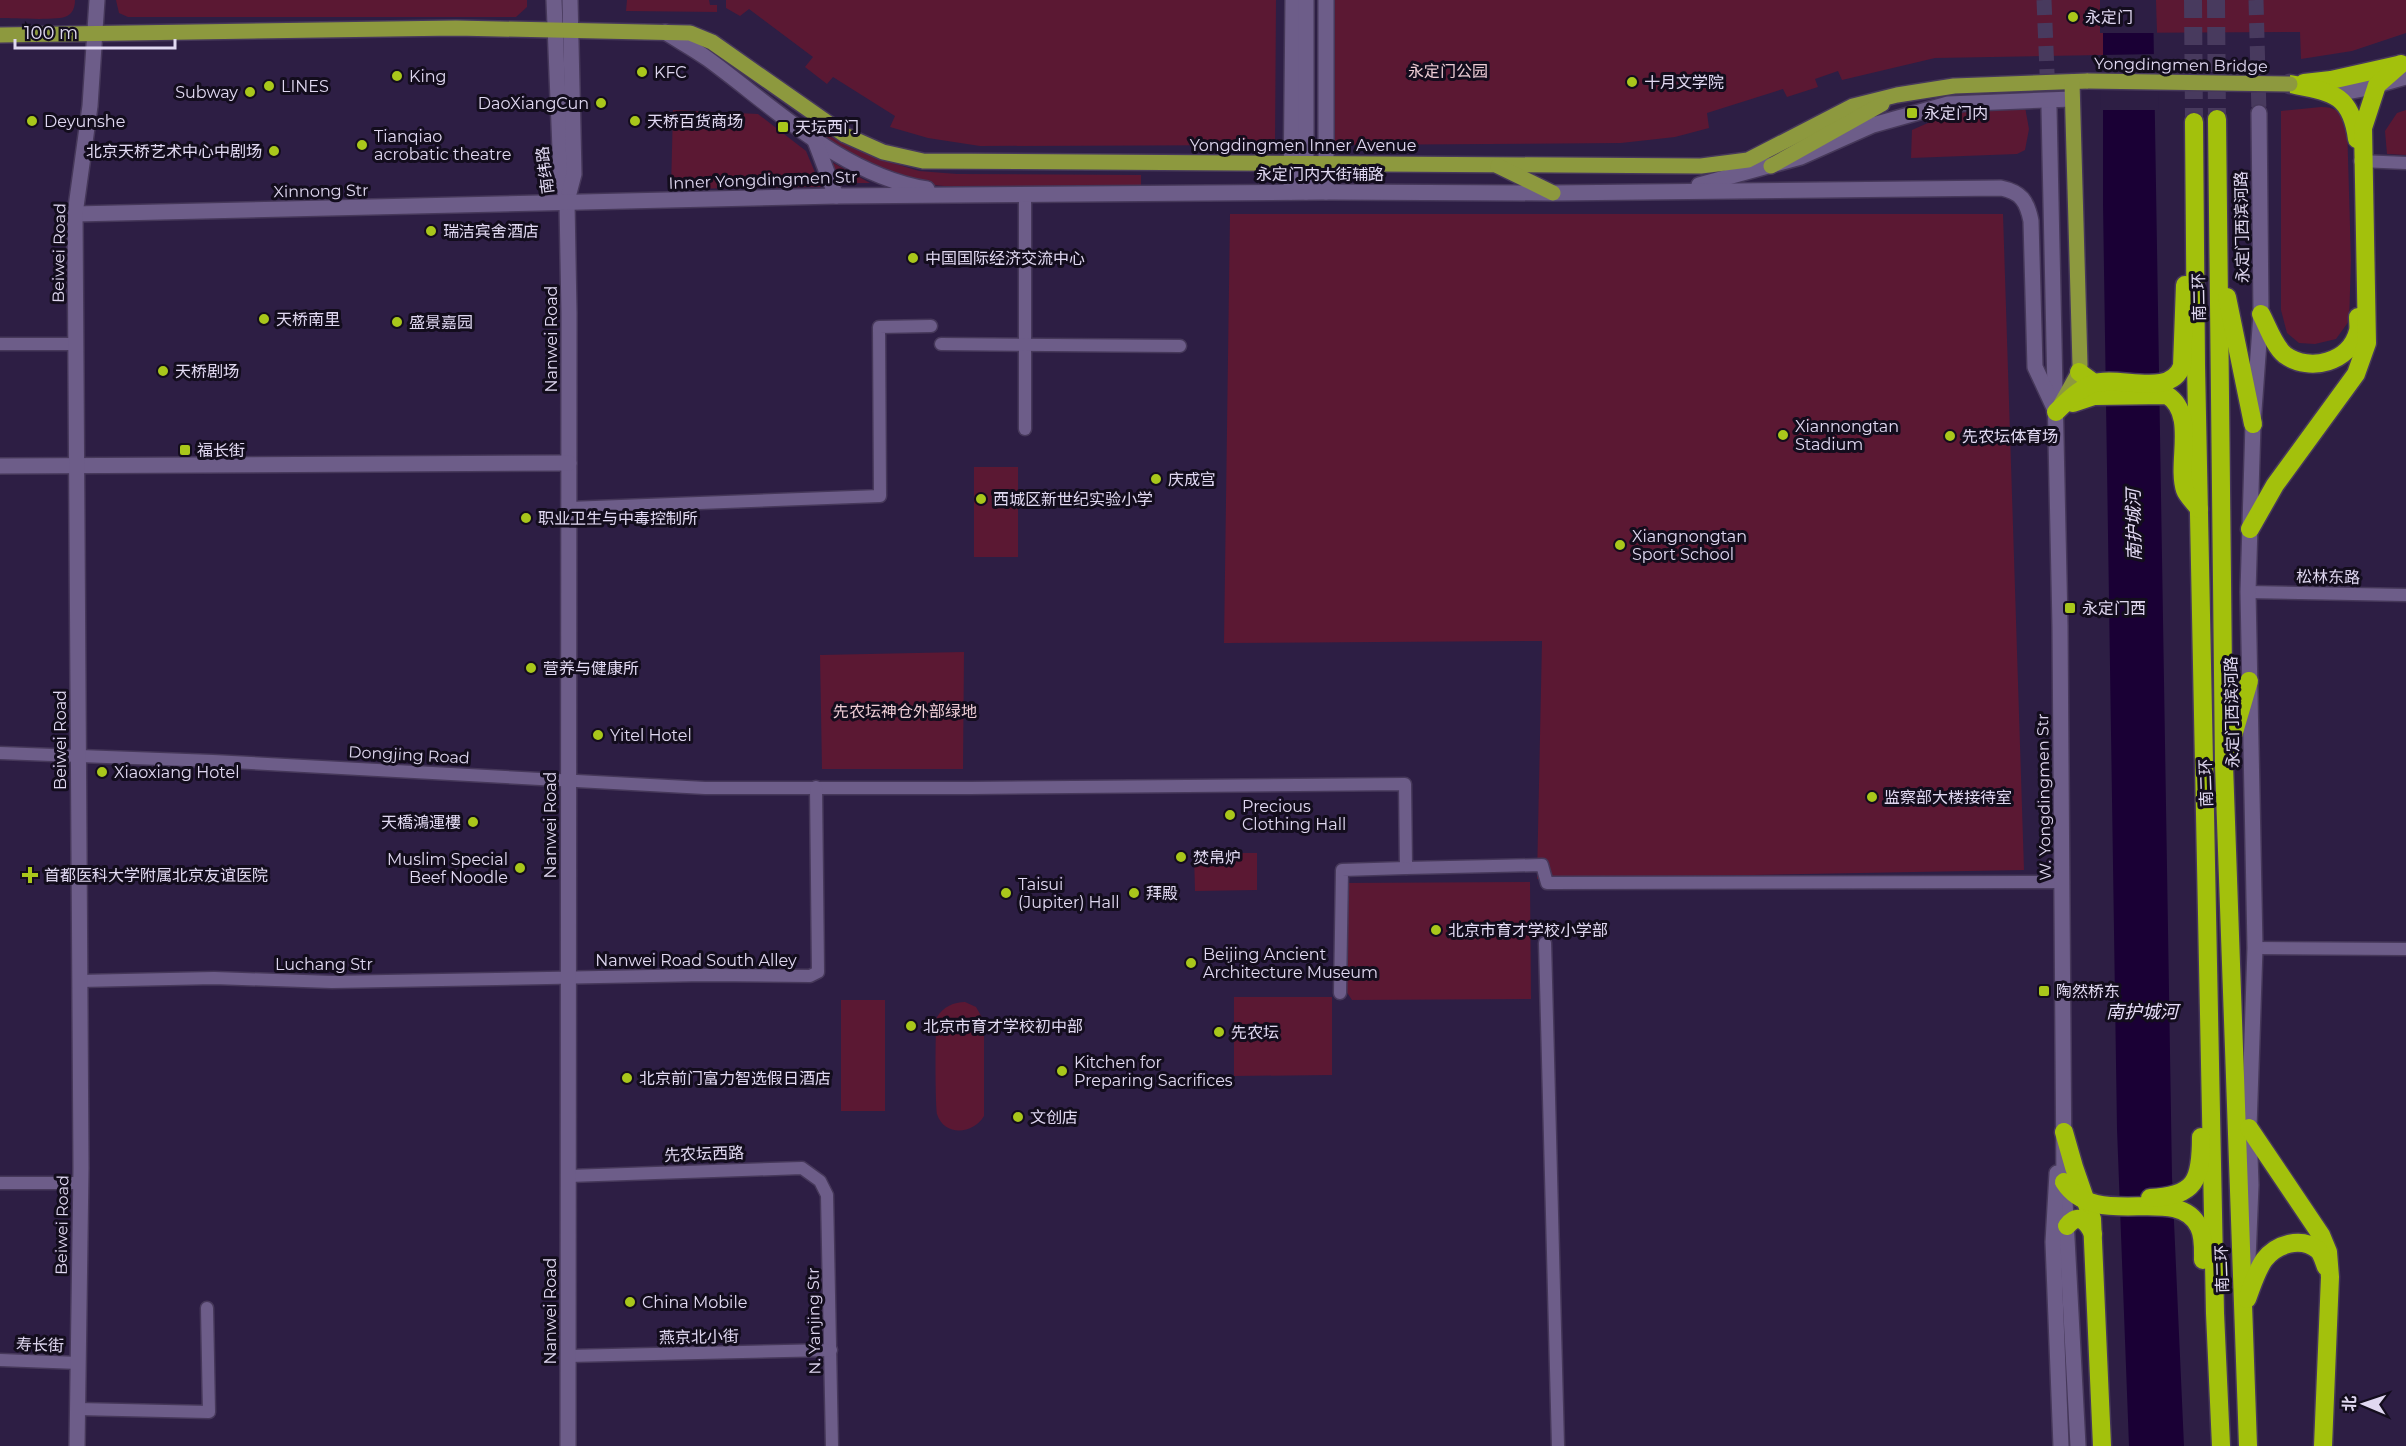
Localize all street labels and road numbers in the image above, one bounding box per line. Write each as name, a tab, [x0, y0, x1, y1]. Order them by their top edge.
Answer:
street label: Yongdingmen Bridge	[2094, 54, 2268, 76]
street label: Yongdingmen Inner Avenue	[1190, 136, 1416, 155]
street label: 南纬路	[533, 145, 557, 195]
street label: 永定门内大街辅路	[1256, 165, 1384, 184]
street label: Inner Yongdingmen Str	[668, 167, 858, 193]
street label: 永定门西滨河路	[2232, 171, 2252, 283]
street label: Xinnong Str	[273, 181, 369, 201]
street label: Beiwei Road	[49, 203, 69, 303]
street label: 南二环	[2189, 273, 2209, 321]
street label: Nanwei Road	[542, 286, 561, 392]
street label: 松林东路	[2296, 567, 2360, 587]
street label: 永定门西滨河路	[2222, 656, 2242, 768]
street label: Beiwei Road	[51, 690, 70, 790]
street label: W. Yongdingmen Str	[2033, 713, 2055, 881]
street label: Dongjing Road	[348, 742, 470, 768]
street label: 南二环	[2196, 759, 2216, 807]
street label: Nanwei Road	[541, 772, 560, 878]
street label: Nanwei Road South Alley	[595, 951, 797, 970]
street label: Luchang Str	[275, 955, 373, 974]
street label: 先农坛西路	[664, 1143, 744, 1165]
street label: Beiwei Road	[52, 1175, 72, 1275]
street label: 南二环	[2212, 1245, 2232, 1293]
street label: Nanwei Road	[541, 1258, 560, 1364]
street label: N. Yanjing Str	[804, 1267, 824, 1375]
street label: 燕京北小街	[659, 1327, 739, 1347]
street label: 寿长街	[16, 1335, 64, 1355]

